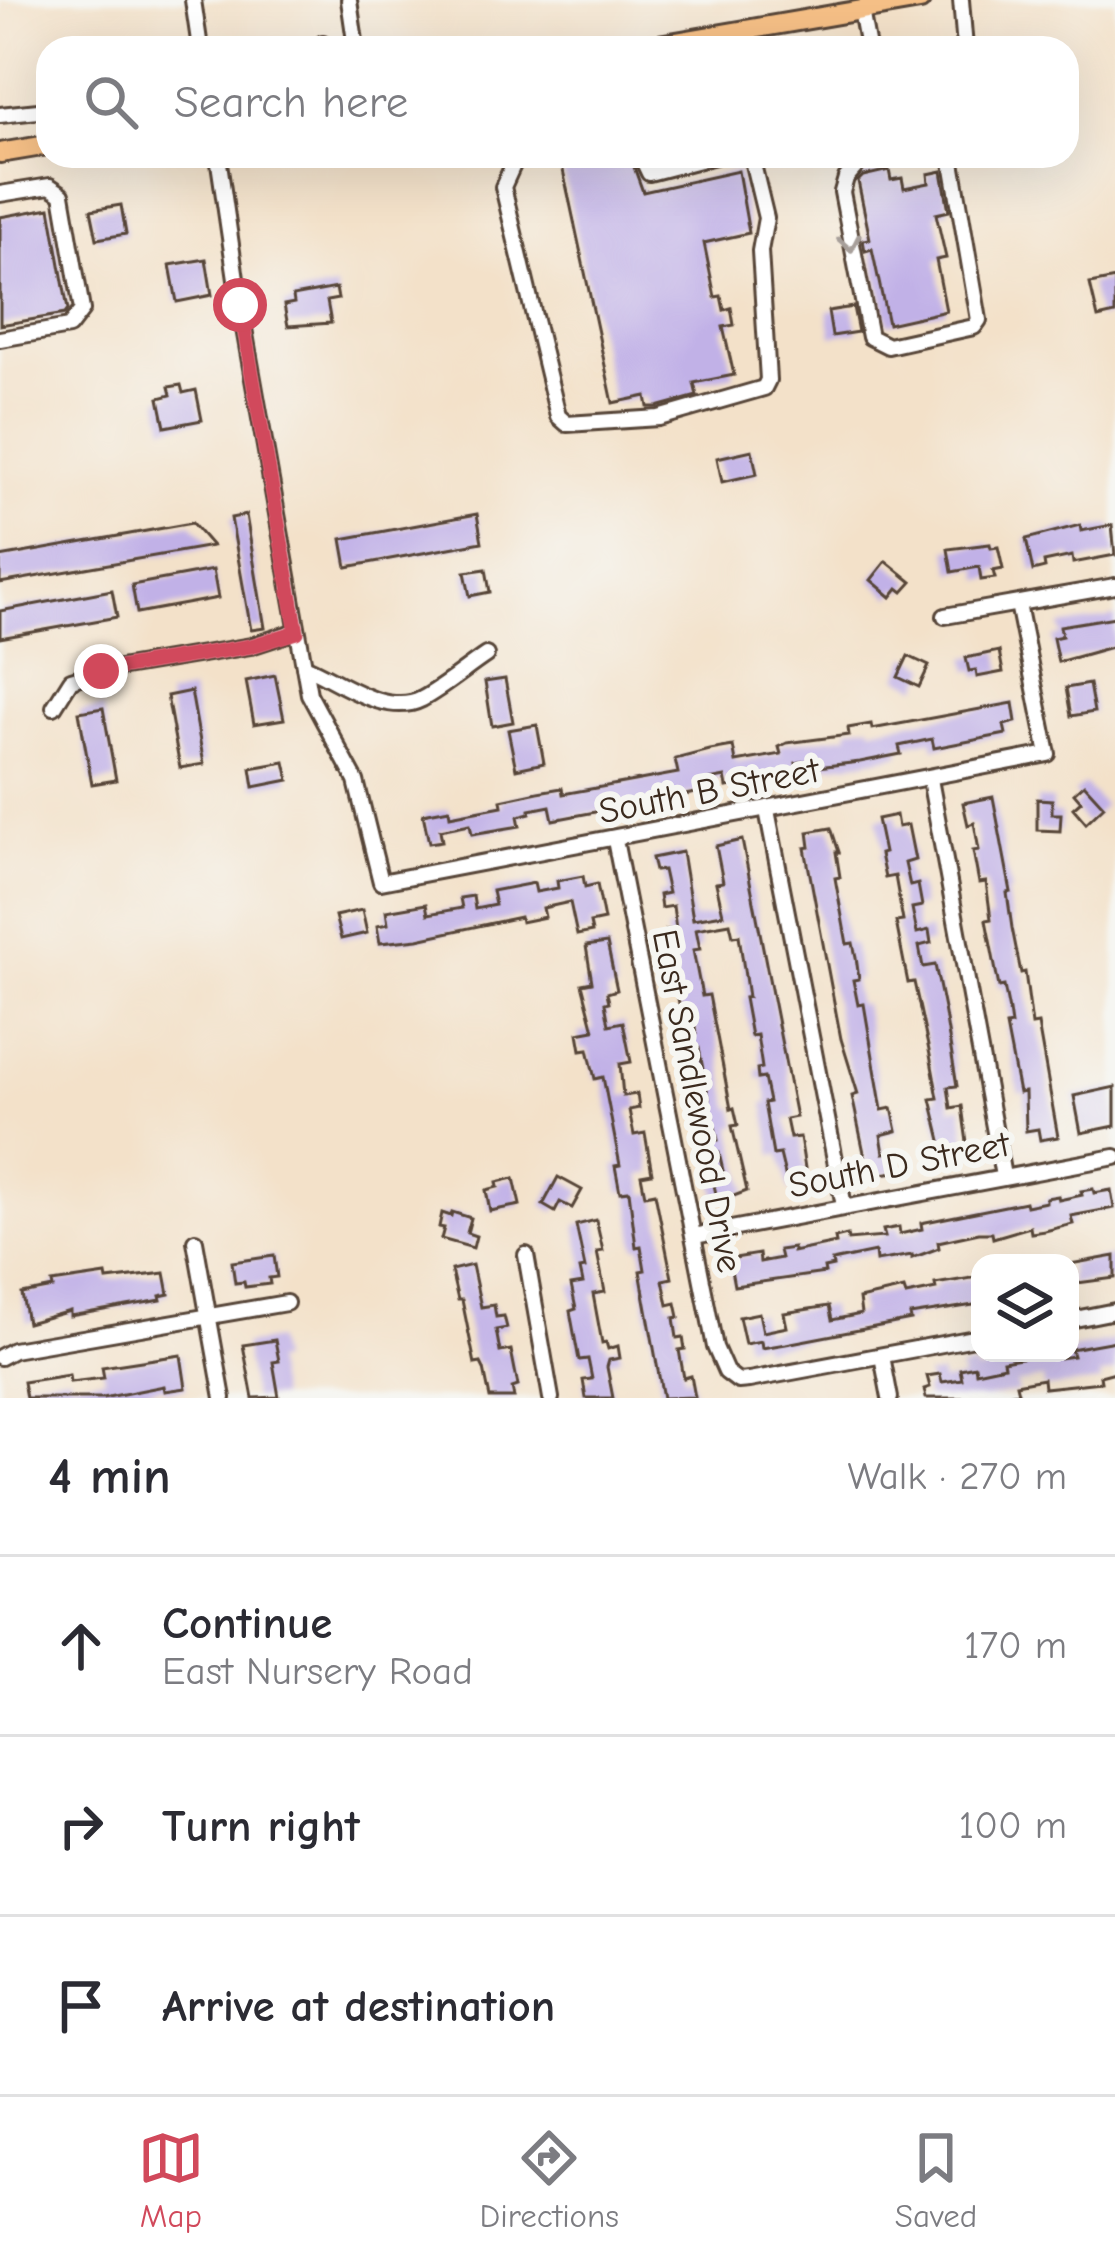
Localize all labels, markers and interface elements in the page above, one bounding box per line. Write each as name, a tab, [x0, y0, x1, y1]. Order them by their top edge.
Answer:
search box	[36, 36, 1079, 168]
icon: search	[78, 69, 144, 135]
text: Search here	[174, 76, 408, 128]
one-way arrow	[837, 233, 862, 253]
route start	[213, 278, 267, 332]
route end	[74, 644, 128, 698]
street label: South B Street	[595, 749, 824, 832]
street label: East Sandlewood Drive	[644, 926, 750, 1276]
street label: South D Street	[785, 1123, 1014, 1206]
map controls	[971, 1254, 1079, 1362]
button: layers	[971, 1254, 1079, 1362]
text: 4 min	[48, 1447, 171, 1506]
text: Walk · 270 m	[848, 1454, 1067, 1499]
text: Continue	[162, 1597, 332, 1649]
icon: ahead	[48, 1613, 114, 1679]
text: 170 m	[964, 1623, 1067, 1668]
text: East Nursery Road	[162, 1649, 473, 1694]
icon: right	[48, 1793, 114, 1859]
text: Turn right	[162, 1800, 360, 1852]
text: 100 m	[959, 1803, 1067, 1848]
icon: arrive	[48, 1973, 114, 2039]
text: Arrive at destination	[162, 1980, 555, 2032]
tab: Map	[138, 2125, 204, 2235]
tab: Directions	[480, 2125, 619, 2235]
tab: Saved	[895, 2125, 977, 2235]

